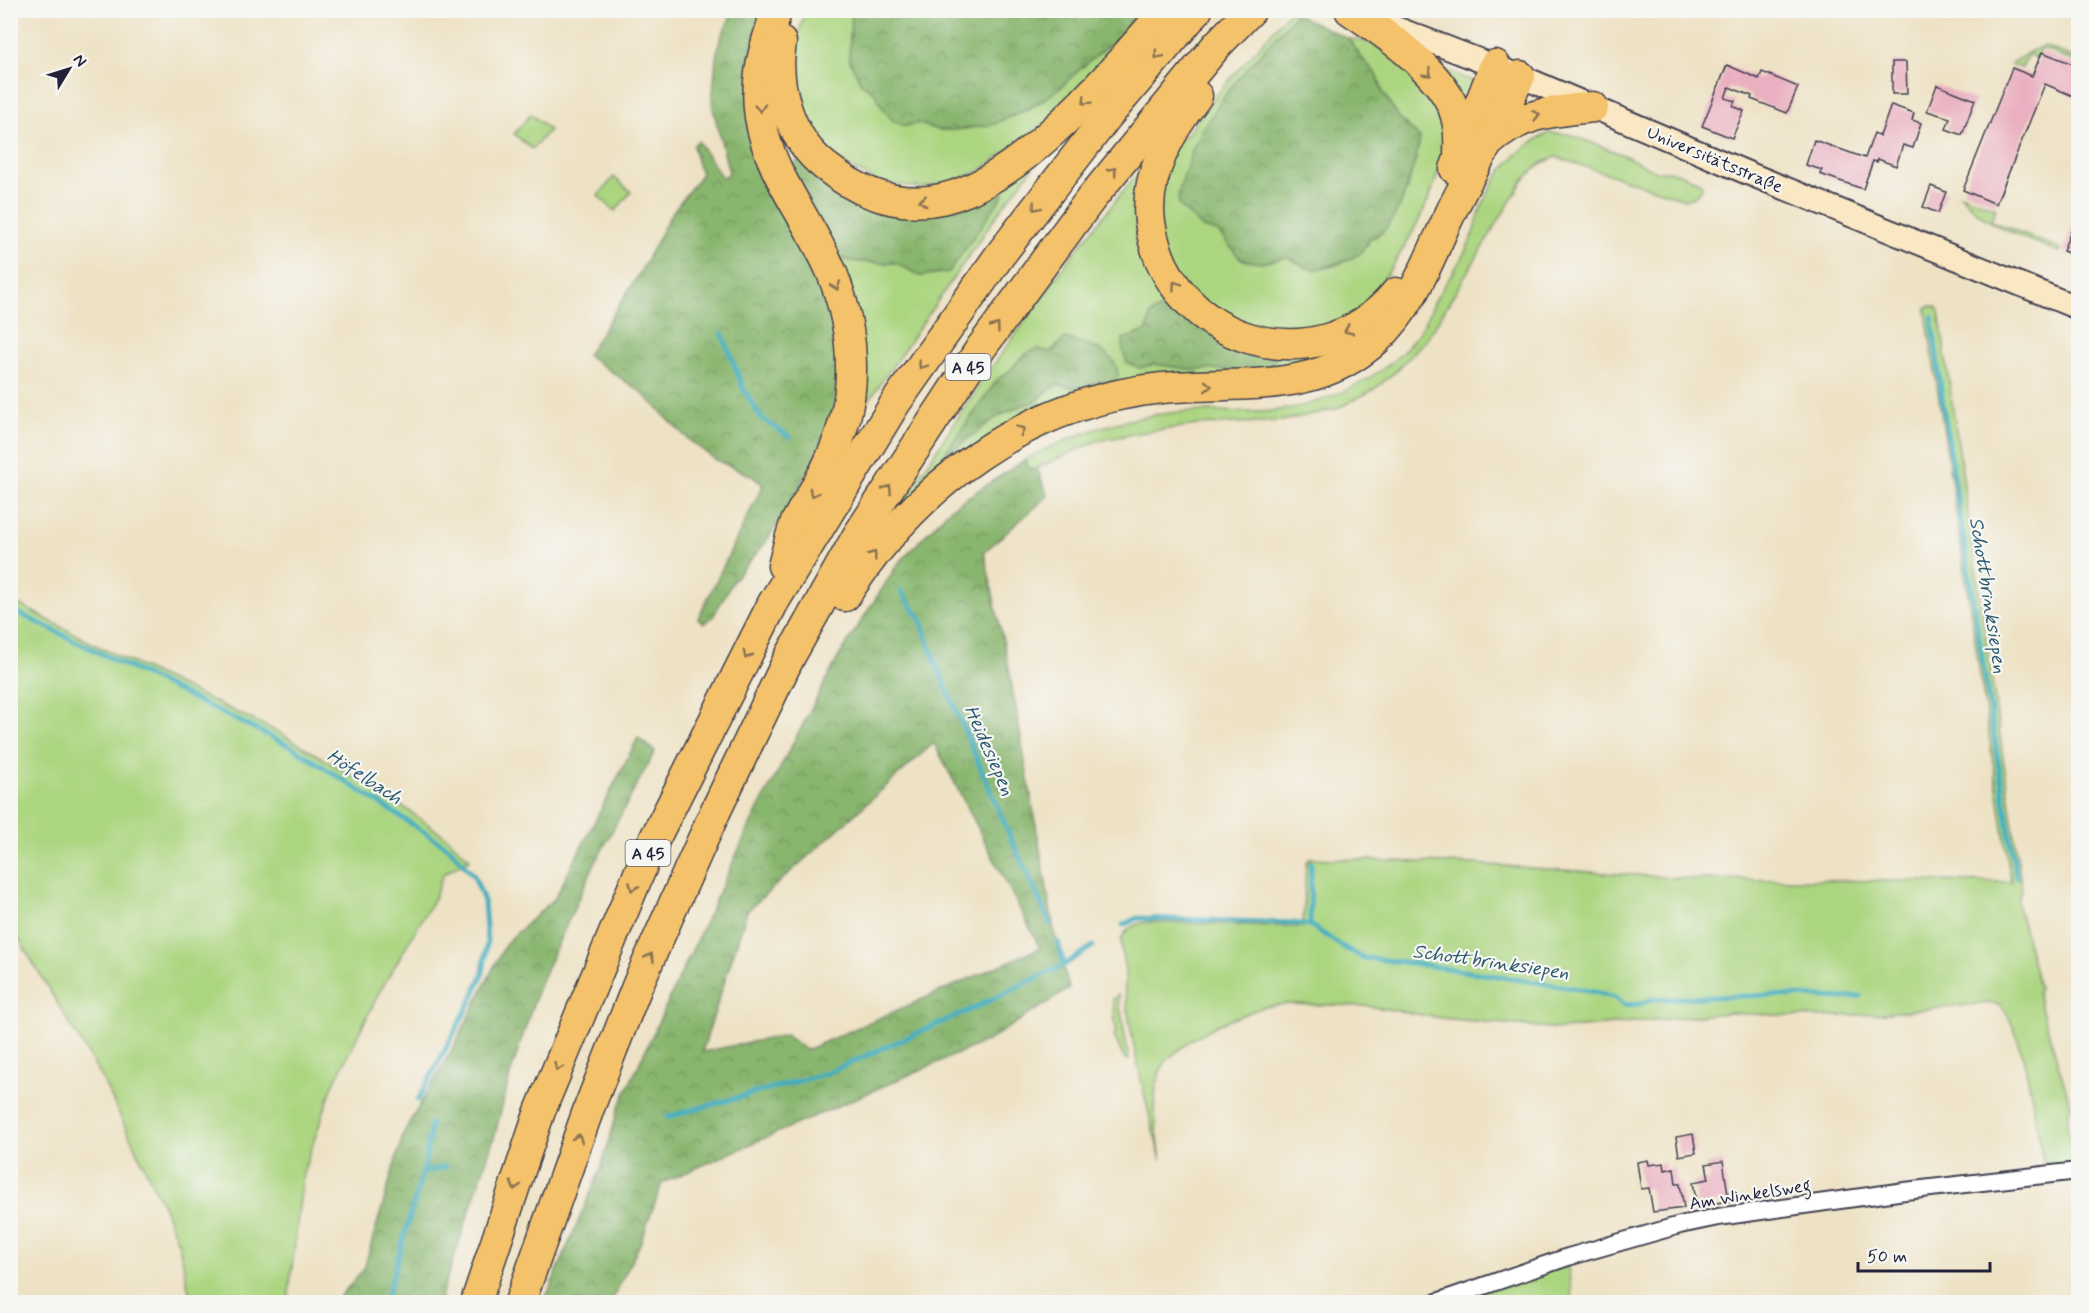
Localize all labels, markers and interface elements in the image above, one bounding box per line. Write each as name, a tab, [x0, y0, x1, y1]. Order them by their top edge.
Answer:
north arrow	[39, 39, 99, 99]
one-way arrow	[1155, 48, 1166, 59]
text: N	[68, 50, 91, 71]
one-way arrow	[1421, 66, 1432, 77]
one-way arrow	[1082, 94, 1093, 105]
one-way arrow	[753, 104, 766, 113]
one-way arrow	[1531, 110, 1541, 123]
street label: Universitätsstraße	[1643, 120, 1786, 199]
one-way arrow	[1106, 166, 1117, 177]
one-way arrow	[919, 194, 928, 207]
one-way arrow	[1033, 200, 1044, 211]
one-way arrow	[829, 280, 842, 291]
one-way arrow	[1172, 280, 1183, 291]
one-way arrow	[989, 322, 1000, 333]
one-way arrow	[1343, 323, 1354, 335]
road number: A 45	[946, 354, 990, 380]
one-way arrow	[918, 358, 929, 369]
one-way arrow	[1204, 379, 1213, 392]
one-way arrow	[1014, 426, 1025, 438]
one-way arrow	[881, 485, 893, 495]
one-way arrow	[809, 487, 820, 497]
water label: Schottbrinksiepen	[1962, 515, 2013, 675]
one-way arrow	[866, 551, 877, 562]
one-way arrow	[742, 649, 754, 660]
water label: Heidesiepen	[957, 701, 1021, 800]
water label: Höfelbach	[321, 743, 407, 812]
road number: A 45	[626, 840, 670, 866]
one-way arrow	[628, 881, 640, 892]
water label: Schottbrinksiepen	[1411, 938, 1571, 987]
one-way arrow	[643, 952, 655, 963]
one-way arrow	[553, 1061, 565, 1072]
one-way arrow	[571, 1133, 584, 1144]
street label: Am Winkelsweg	[1688, 1174, 1813, 1218]
one-way arrow	[510, 1180, 522, 1191]
scale bar	[1858, 1235, 1990, 1273]
text: 50 m	[1867, 1245, 1907, 1269]

